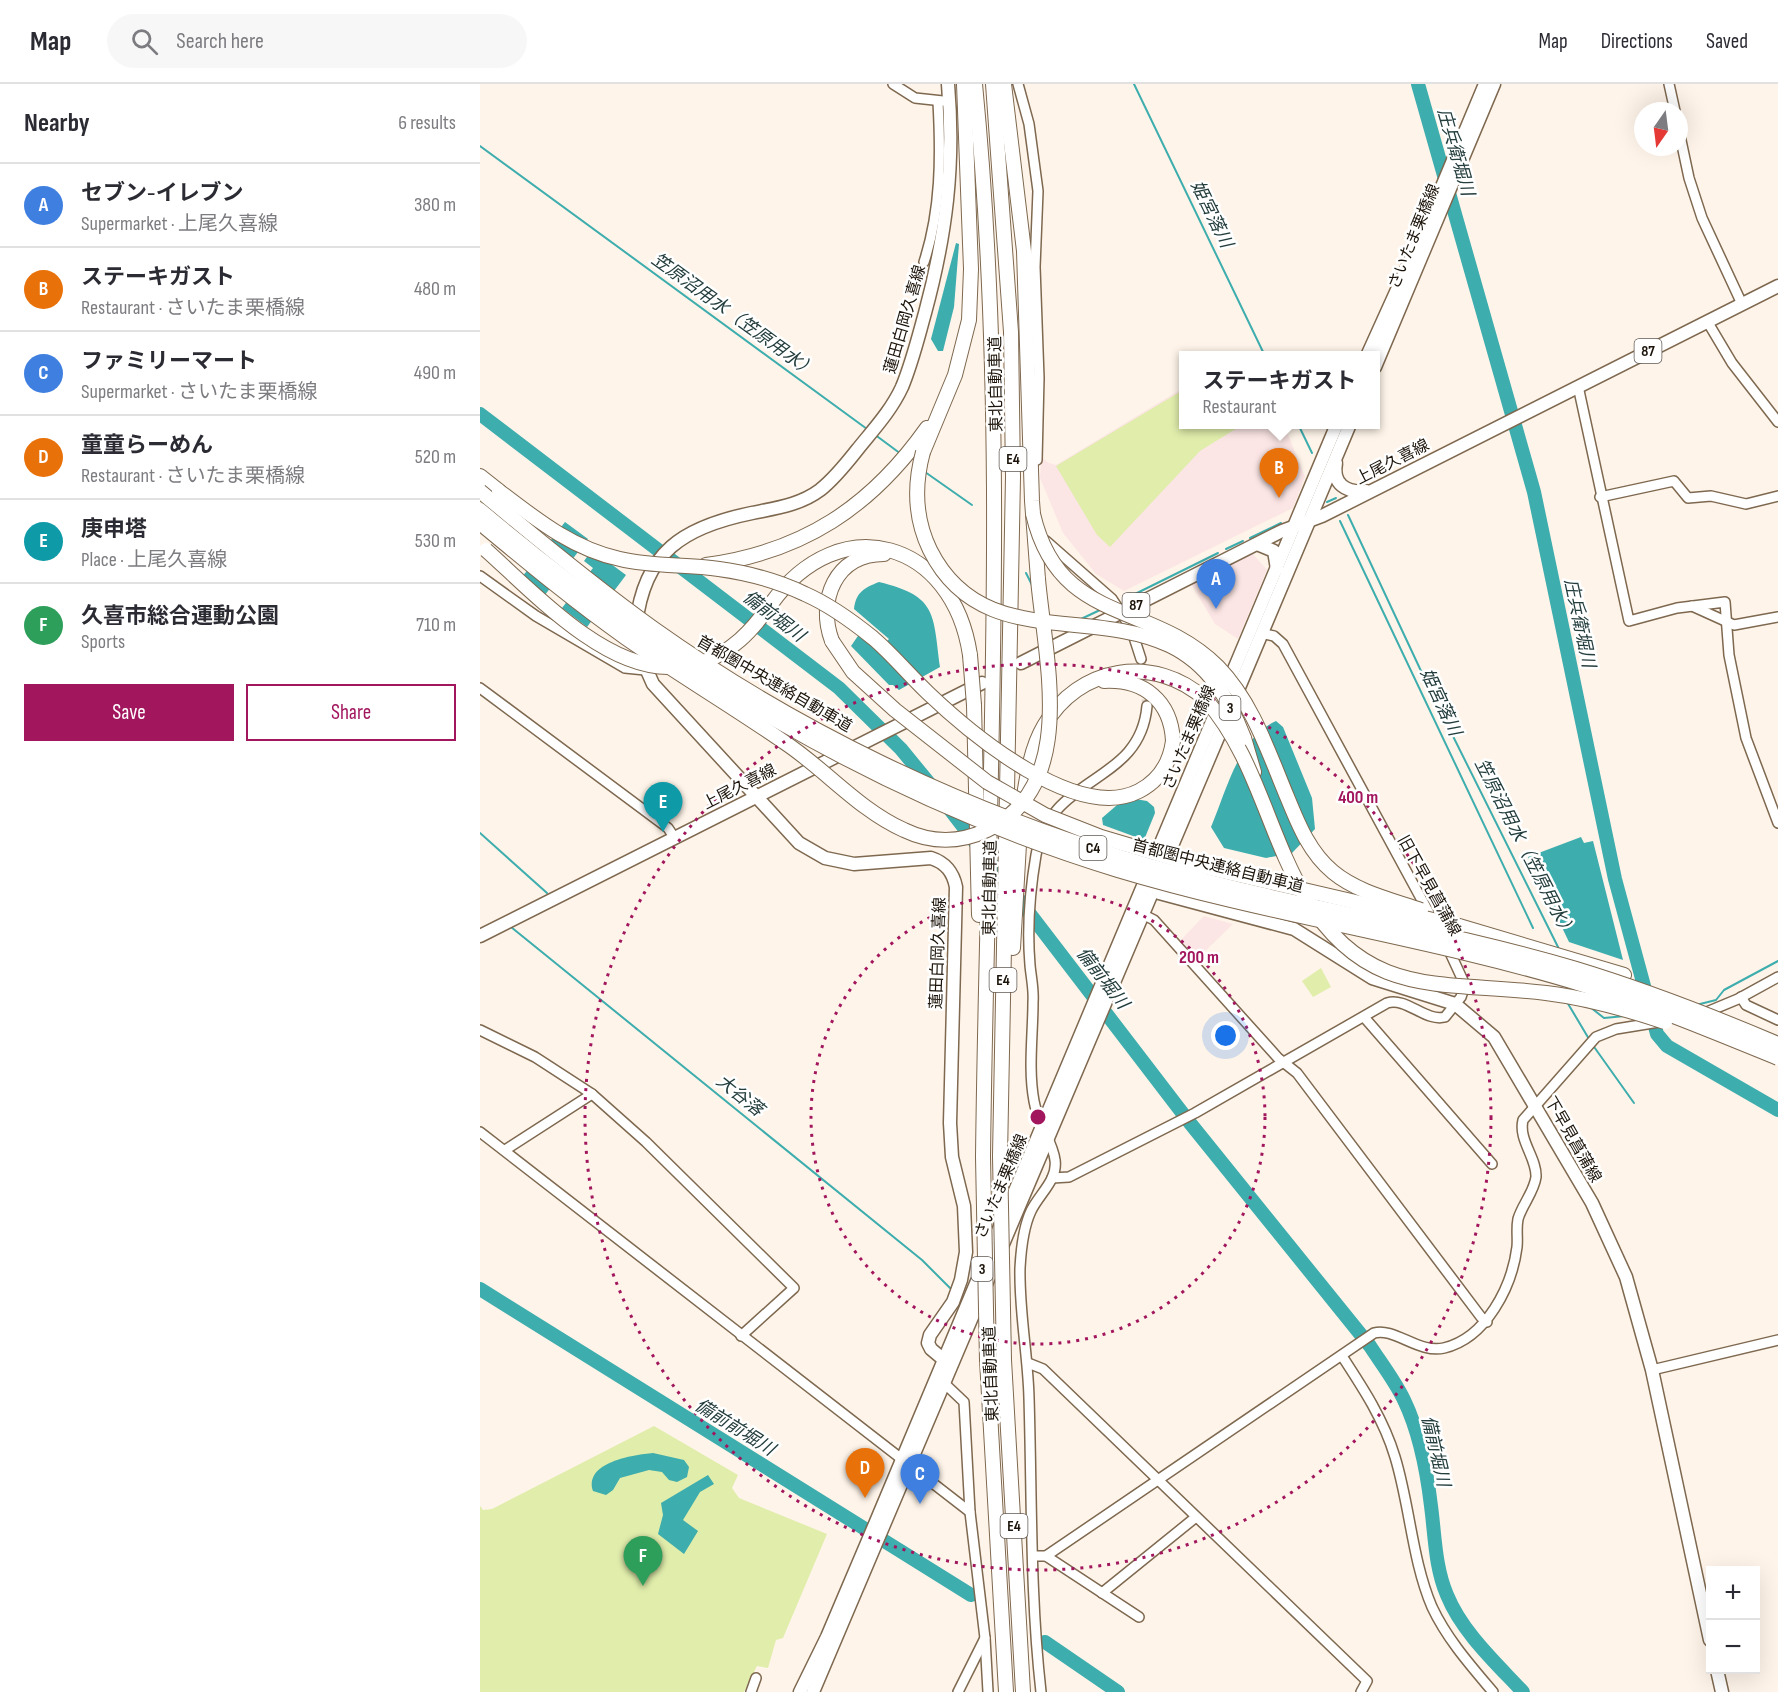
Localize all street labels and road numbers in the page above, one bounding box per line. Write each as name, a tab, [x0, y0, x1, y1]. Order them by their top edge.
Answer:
street label: さいたま栗橋線	[1385, 181, 1444, 292]
street label: 蓮田白岡久喜線	[881, 263, 930, 376]
street label: 東北自動車道	[986, 336, 1007, 432]
road number: 87	[1634, 339, 1662, 363]
street label: 上尾久喜線	[1353, 436, 1433, 489]
road number: E4	[1000, 447, 1026, 471]
road number: 87	[1122, 593, 1150, 617]
street label: 首都圏中央連絡自動車道	[693, 632, 855, 737]
street label: さいたま栗橋線	[1159, 683, 1220, 793]
road number: 3	[1220, 696, 1240, 720]
street label: 上尾久喜線	[700, 761, 780, 814]
street label: 旧下早見菖蒲線	[1393, 832, 1464, 939]
road number: C4	[1080, 836, 1106, 860]
street label: 首都圏中央連絡自動車道	[1130, 836, 1305, 897]
street label: 東北自動車道	[980, 840, 1001, 936]
street label: 蓮田白岡久喜線	[927, 897, 950, 1009]
road number: E4	[990, 968, 1016, 992]
street label: 下早見菖蒲線	[1540, 1093, 1605, 1186]
street label: さいたま栗橋線	[971, 1132, 1032, 1242]
road number: 3	[972, 1257, 992, 1281]
street label: 東北自動車道	[980, 1326, 1003, 1422]
road number: E4	[1000, 1514, 1028, 1538]

